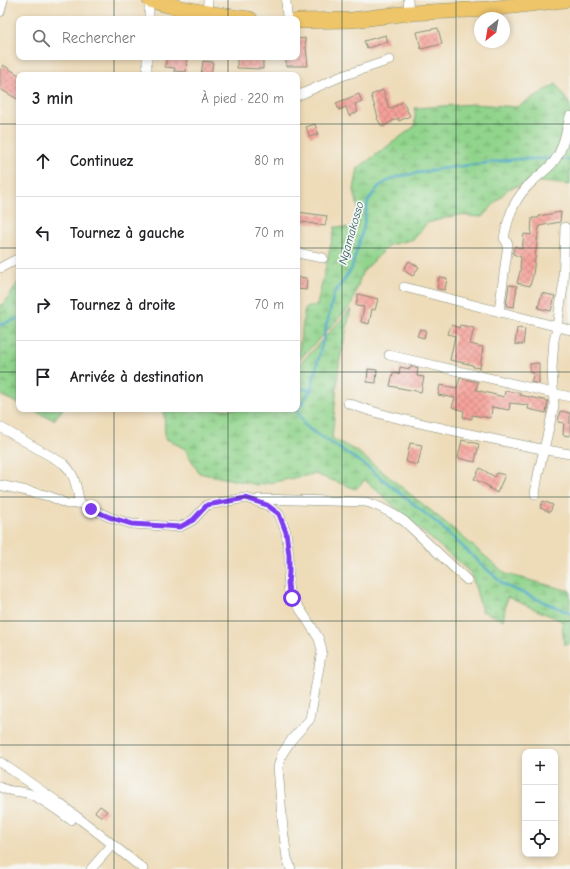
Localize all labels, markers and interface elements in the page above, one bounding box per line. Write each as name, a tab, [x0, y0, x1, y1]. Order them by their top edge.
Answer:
north arrow	[474, 12, 510, 48]
search box	[16, 16, 300, 60]
icon: search	[30, 27, 52, 49]
text: Rechercher	[62, 29, 135, 47]
text: 3 min	[32, 89, 73, 108]
text: À pied · 220 m	[201, 91, 284, 106]
icon: ahead	[32, 150, 54, 172]
text: Continuez	[70, 152, 133, 170]
text: 80 m	[254, 153, 284, 168]
water label: Ngamakosso	[335, 200, 367, 266]
icon: left	[32, 222, 54, 244]
text: Tournez à gauche	[70, 224, 184, 242]
text: 70 m	[255, 225, 284, 240]
icon: right	[32, 294, 54, 316]
text: Tournez à droite	[70, 296, 175, 314]
text: 70 m	[255, 297, 284, 312]
icon: arrive	[32, 366, 54, 388]
text: Arrivée à destination	[70, 368, 204, 386]
route end	[82, 500, 100, 518]
route start	[283, 589, 301, 607]
map controls	[522, 749, 558, 857]
button: +	[522, 749, 558, 785]
button: −	[522, 785, 558, 821]
button: locate	[522, 821, 558, 857]

